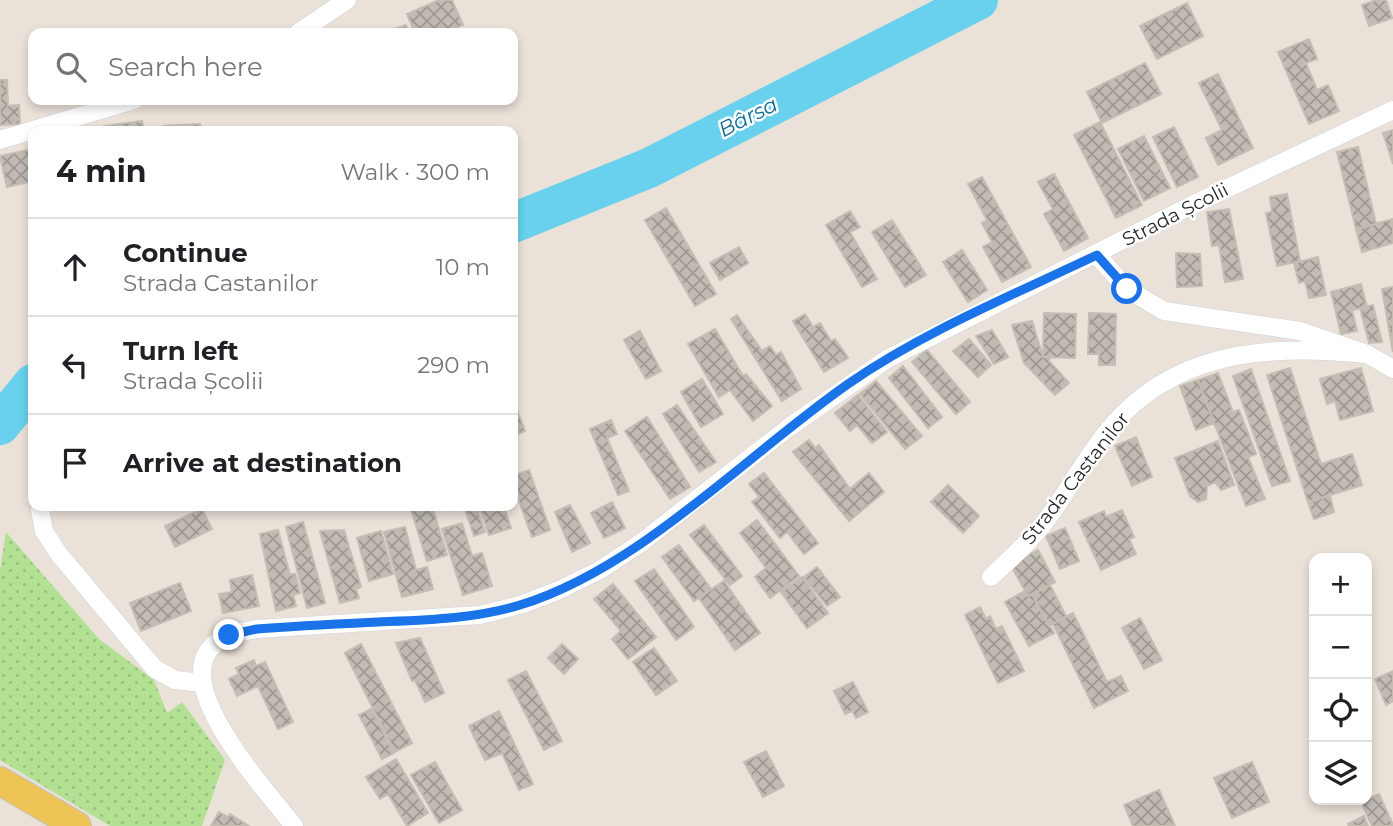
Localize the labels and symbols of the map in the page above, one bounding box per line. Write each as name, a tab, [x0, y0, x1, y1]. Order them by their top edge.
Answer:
water label: Bârsa	[714, 91, 781, 142]
street label: Strada Școlii	[1118, 178, 1233, 252]
route start	[1111, 273, 1142, 304]
street label: Strada Castanilor	[1017, 408, 1134, 549]
route end	[213, 619, 244, 650]

